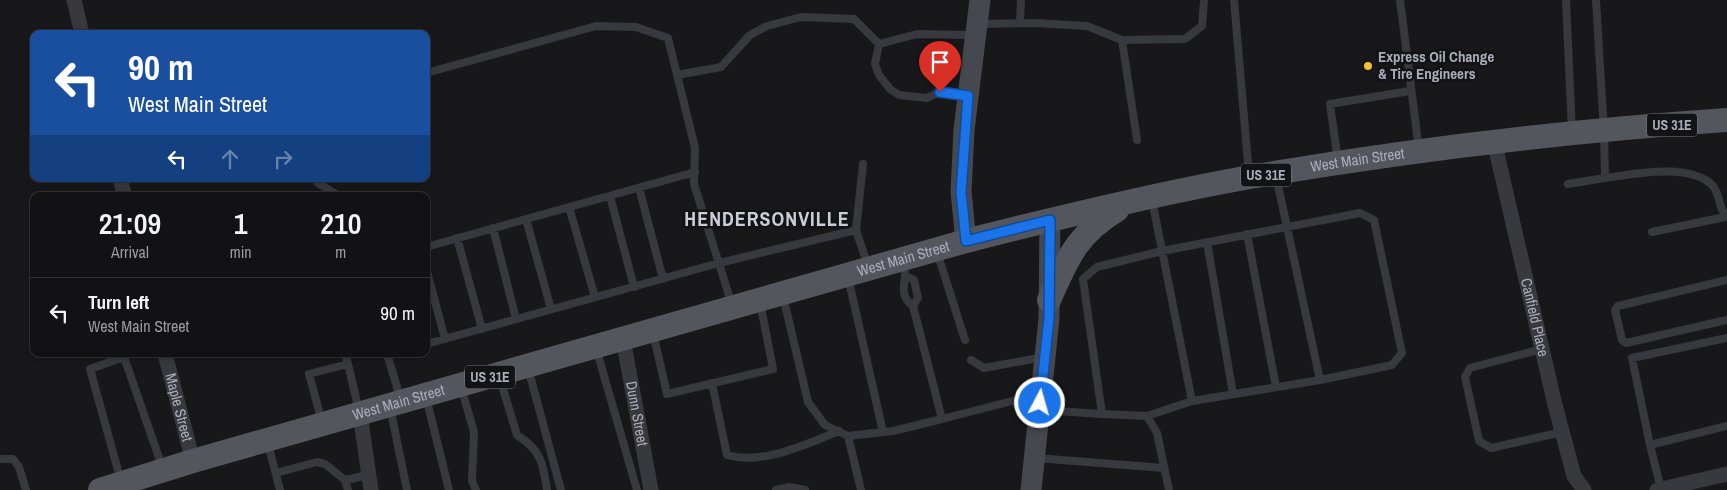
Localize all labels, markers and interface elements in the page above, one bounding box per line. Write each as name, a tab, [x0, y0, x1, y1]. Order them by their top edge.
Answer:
pin	[919, 41, 961, 92]
text: 90 m	[128, 44, 193, 91]
place label: Express Oil Change & Tire Engineers	[1378, 46, 1494, 84]
icon: arrive	[926, 48, 954, 76]
icon: left	[45, 50, 110, 115]
marker: Express Oil Change & Tire Engineers	[1362, 60, 1374, 72]
text: West Main Street	[128, 89, 267, 119]
road number: US 31E	[1647, 114, 1697, 136]
street label: West Main Street	[1309, 142, 1406, 177]
icon: left	[163, 145, 191, 173]
icon: ahead	[216, 145, 244, 173]
icon: right	[269, 145, 297, 173]
road number: US 31E	[1241, 164, 1291, 186]
text: 21:09	[99, 203, 161, 243]
text: 1	[234, 203, 248, 243]
text: 210	[320, 203, 361, 243]
district label: HENDERSONVILLE	[684, 205, 850, 232]
street label: West Main Street	[855, 235, 952, 281]
text: Arrival	[111, 241, 149, 263]
text: min	[230, 241, 252, 263]
text: m	[335, 241, 346, 263]
street label: Canfield Place	[1516, 276, 1555, 359]
text: Turn left	[88, 289, 149, 315]
icon: left	[45, 299, 73, 327]
text: 90 m	[380, 300, 415, 326]
text: West Main Street	[88, 315, 189, 337]
road number: US 31E	[465, 366, 515, 388]
street label: Maple Street	[160, 371, 199, 444]
position arrow	[1013, 376, 1065, 428]
street label: West Main Street	[350, 379, 447, 425]
street label: Dunn Street	[621, 379, 654, 448]

